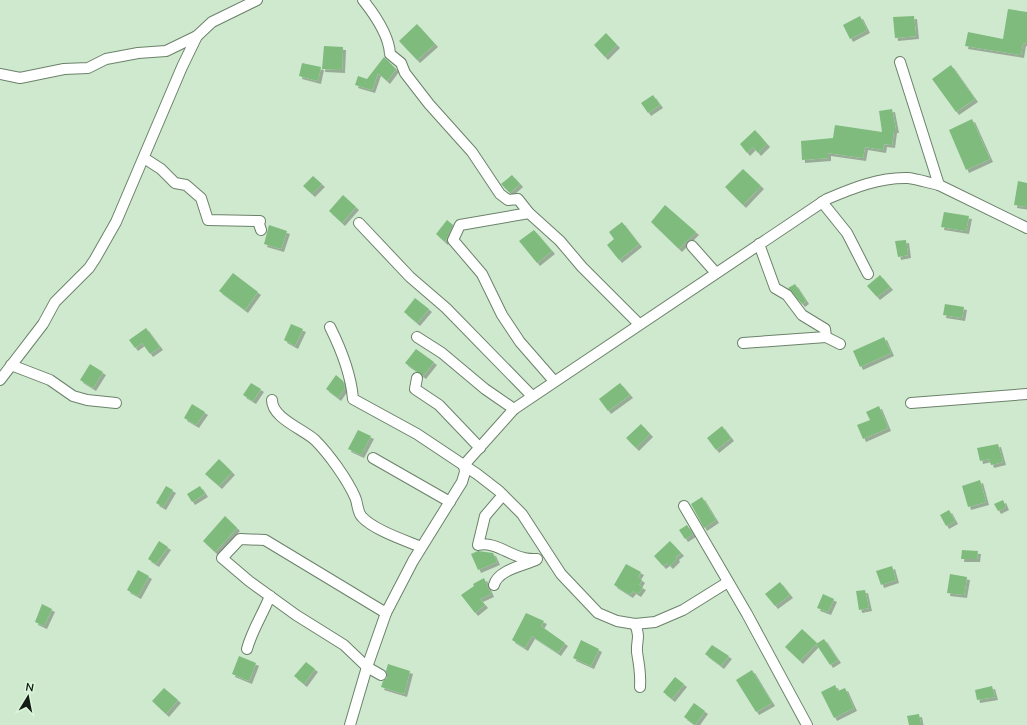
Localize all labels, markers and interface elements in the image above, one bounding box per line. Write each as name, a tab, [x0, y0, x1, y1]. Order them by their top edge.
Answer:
north arrow	[8, 677, 48, 717]
text: N	[24, 680, 35, 695]

